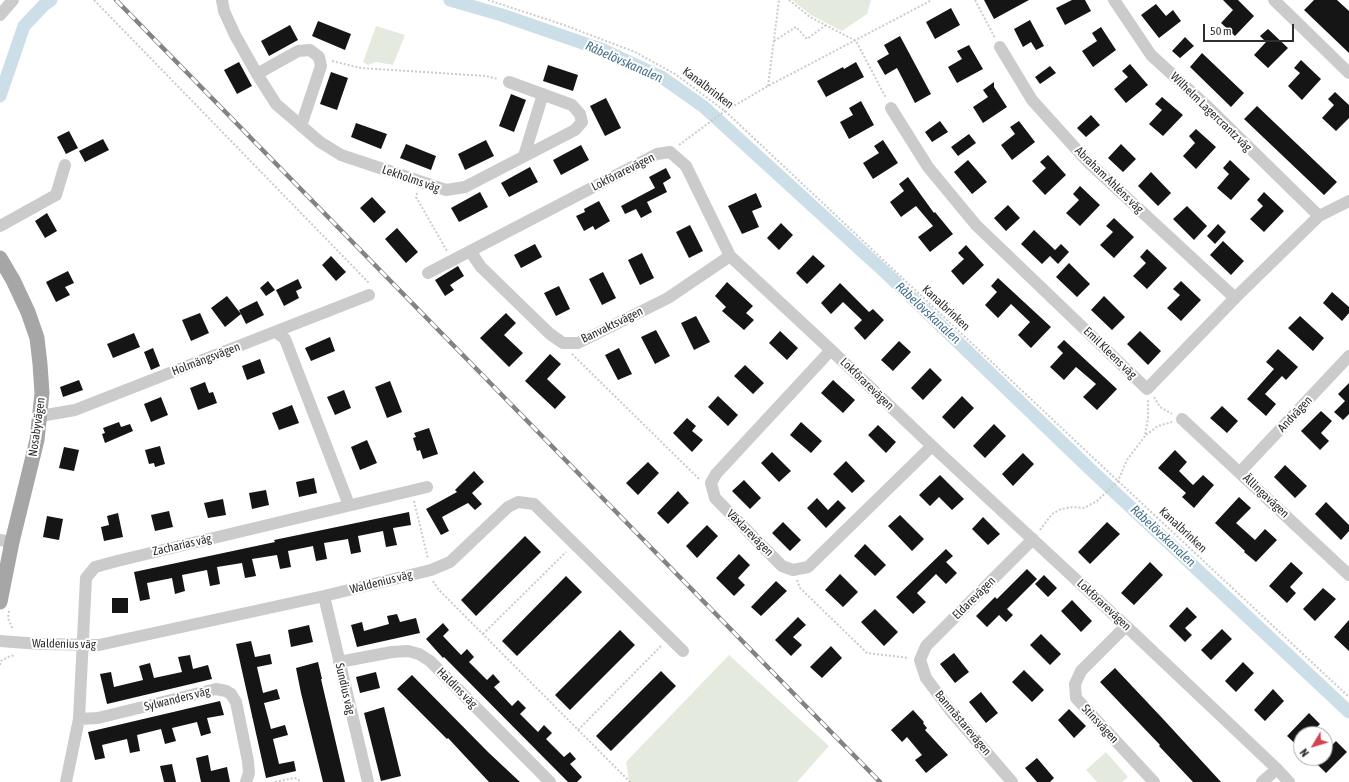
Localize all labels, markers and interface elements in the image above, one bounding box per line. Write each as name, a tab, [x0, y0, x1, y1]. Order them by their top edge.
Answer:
scale bar	[1205, 16, 1296, 42]
text: 50 m	[1210, 24, 1232, 38]
water label: Råbelövskanalen	[583, 38, 665, 86]
street label: Kanalbrinken	[680, 64, 736, 112]
street label: Wilhelm Lagercrantz väg	[1167, 69, 1255, 155]
street label: Abraham Ahléns väg	[1072, 144, 1146, 216]
street label: Lokförarevägen	[589, 150, 657, 194]
street label: Lekholms väg	[380, 162, 442, 196]
water label: Råbelövskanalen	[892, 279, 964, 347]
street label: Kanalbrinken	[919, 282, 973, 334]
street label: Banvaktsvägen	[579, 304, 645, 346]
street label: Emil Kleens väg	[1080, 324, 1140, 382]
street label: Holmängsvägen	[170, 339, 242, 379]
street label: Lokförarevägen	[837, 355, 897, 413]
street label: Andvägen	[1275, 393, 1315, 435]
street label: Nosabyvägen	[26, 396, 48, 458]
street label: Ällingavägen	[1240, 471, 1292, 521]
water label: Råbelövskanalen	[1127, 502, 1199, 570]
street label: Kanalbrinken	[1156, 504, 1210, 556]
street label: Växlarevägen	[724, 507, 776, 559]
street label: Zacharias väg	[151, 531, 213, 559]
street label: Waldenius väg	[348, 567, 414, 597]
street label: Eldarevägen	[949, 573, 999, 623]
street label: Lokförarevägen	[1074, 576, 1134, 634]
street label: Waldenius väg	[32, 636, 96, 652]
street label: Sundius väg	[332, 662, 358, 716]
street label: Haldins väg	[434, 665, 480, 711]
street label: Sylwanders väg	[143, 684, 211, 714]
street label: Banmästarevägen	[932, 688, 994, 758]
street label: Stinsvägen	[1078, 702, 1122, 746]
north arrow	[1293, 726, 1333, 766]
text: N	[1298, 747, 1311, 759]

